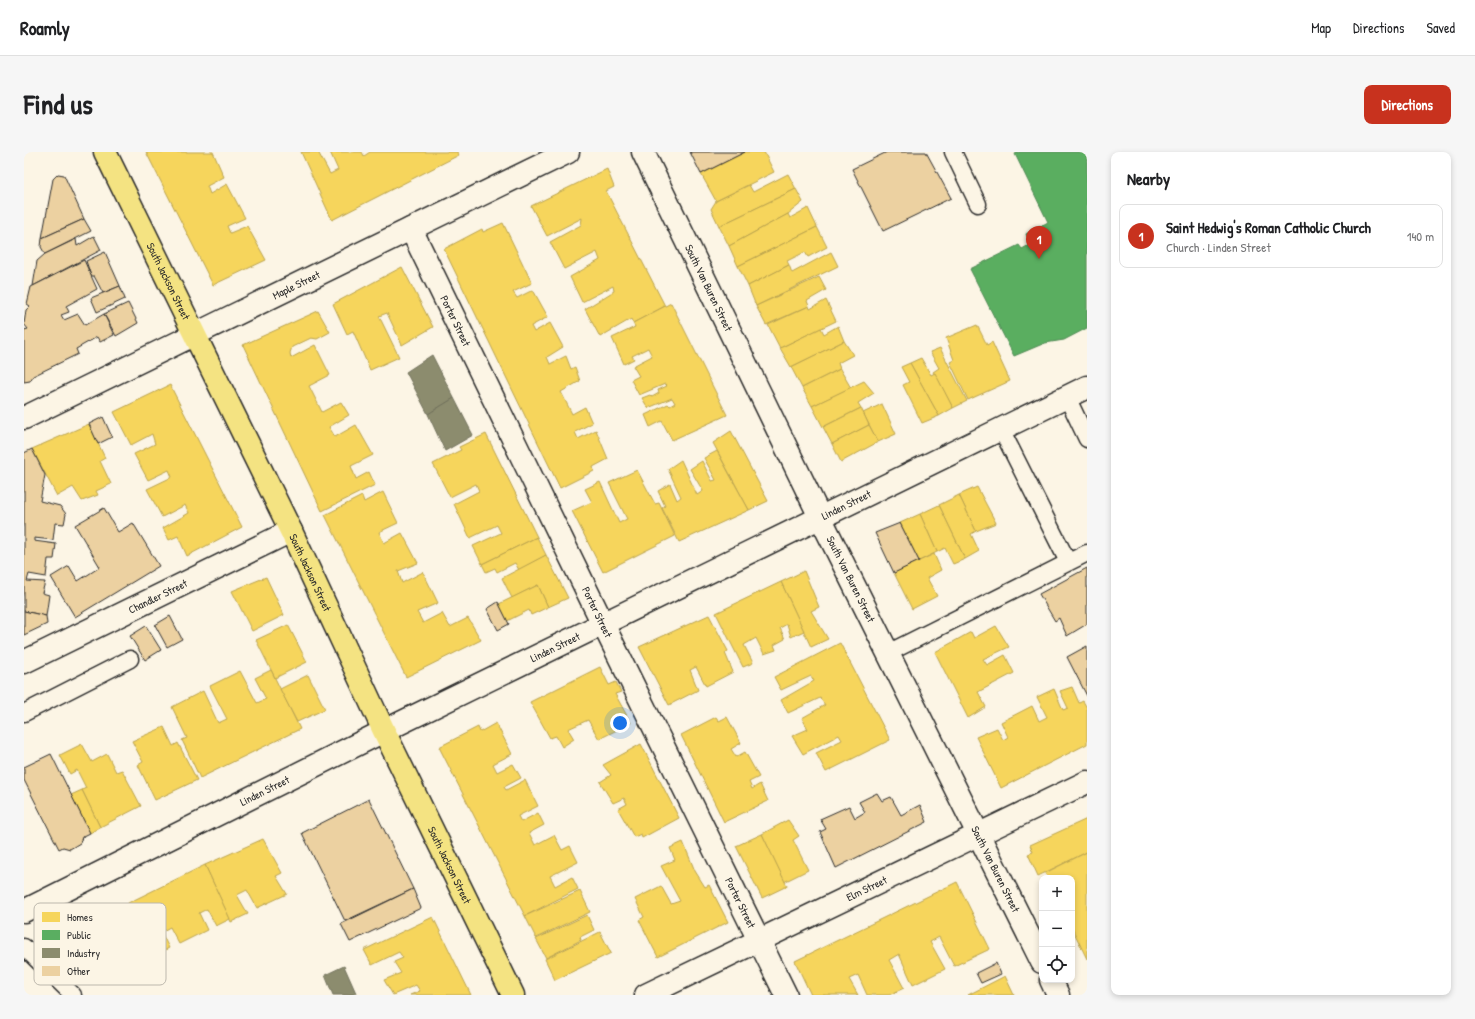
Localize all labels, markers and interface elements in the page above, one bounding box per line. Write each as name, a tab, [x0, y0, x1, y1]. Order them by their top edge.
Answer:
text: Roamly	[20, 15, 70, 41]
text: Map	[1311, 18, 1331, 37]
text: Directions	[1353, 18, 1404, 37]
text: Saved	[1426, 18, 1455, 37]
text: Find us	[24, 85, 93, 123]
button: Directions	[1364, 85, 1451, 124]
text: Nearby	[1127, 167, 1170, 190]
text: Saint Hedwig's Roman Catholic Church	[1166, 217, 1371, 238]
pin: 1	[1026, 226, 1052, 259]
text: 1	[1139, 227, 1143, 245]
text: 140 m	[1407, 227, 1434, 245]
text: Church · Linden Street	[1166, 238, 1271, 256]
street label: South Jackson Street	[144, 240, 193, 322]
street label: South Van Buren Street	[682, 242, 736, 334]
street label: Maple Street	[270, 267, 322, 302]
street label: Porter Street	[437, 293, 474, 349]
street label: Linden Street	[819, 487, 873, 523]
street label: South Jackson Street	[286, 532, 334, 614]
street label: South Van Buren Street	[824, 534, 878, 625]
street label: Chandler Street	[126, 576, 190, 617]
street label: Porter Street	[579, 585, 616, 640]
street label: Linden Street	[528, 629, 582, 665]
your location	[610, 713, 630, 733]
street label: Linden Street	[238, 772, 292, 809]
street label: South Van Buren Street	[968, 823, 1023, 915]
street label: South Jackson Street	[425, 824, 474, 906]
street label: Elm Street	[844, 873, 889, 904]
street label: Porter Street	[722, 875, 759, 931]
map controls	[1039, 875, 1075, 983]
button: +	[1039, 875, 1075, 911]
legend	[34, 903, 166, 985]
text: Homes	[67, 910, 93, 924]
button: −	[1039, 911, 1075, 947]
text: Public	[67, 928, 92, 942]
text: Industry	[67, 946, 101, 960]
button: locate	[1039, 947, 1075, 983]
text: Other	[67, 964, 91, 978]

